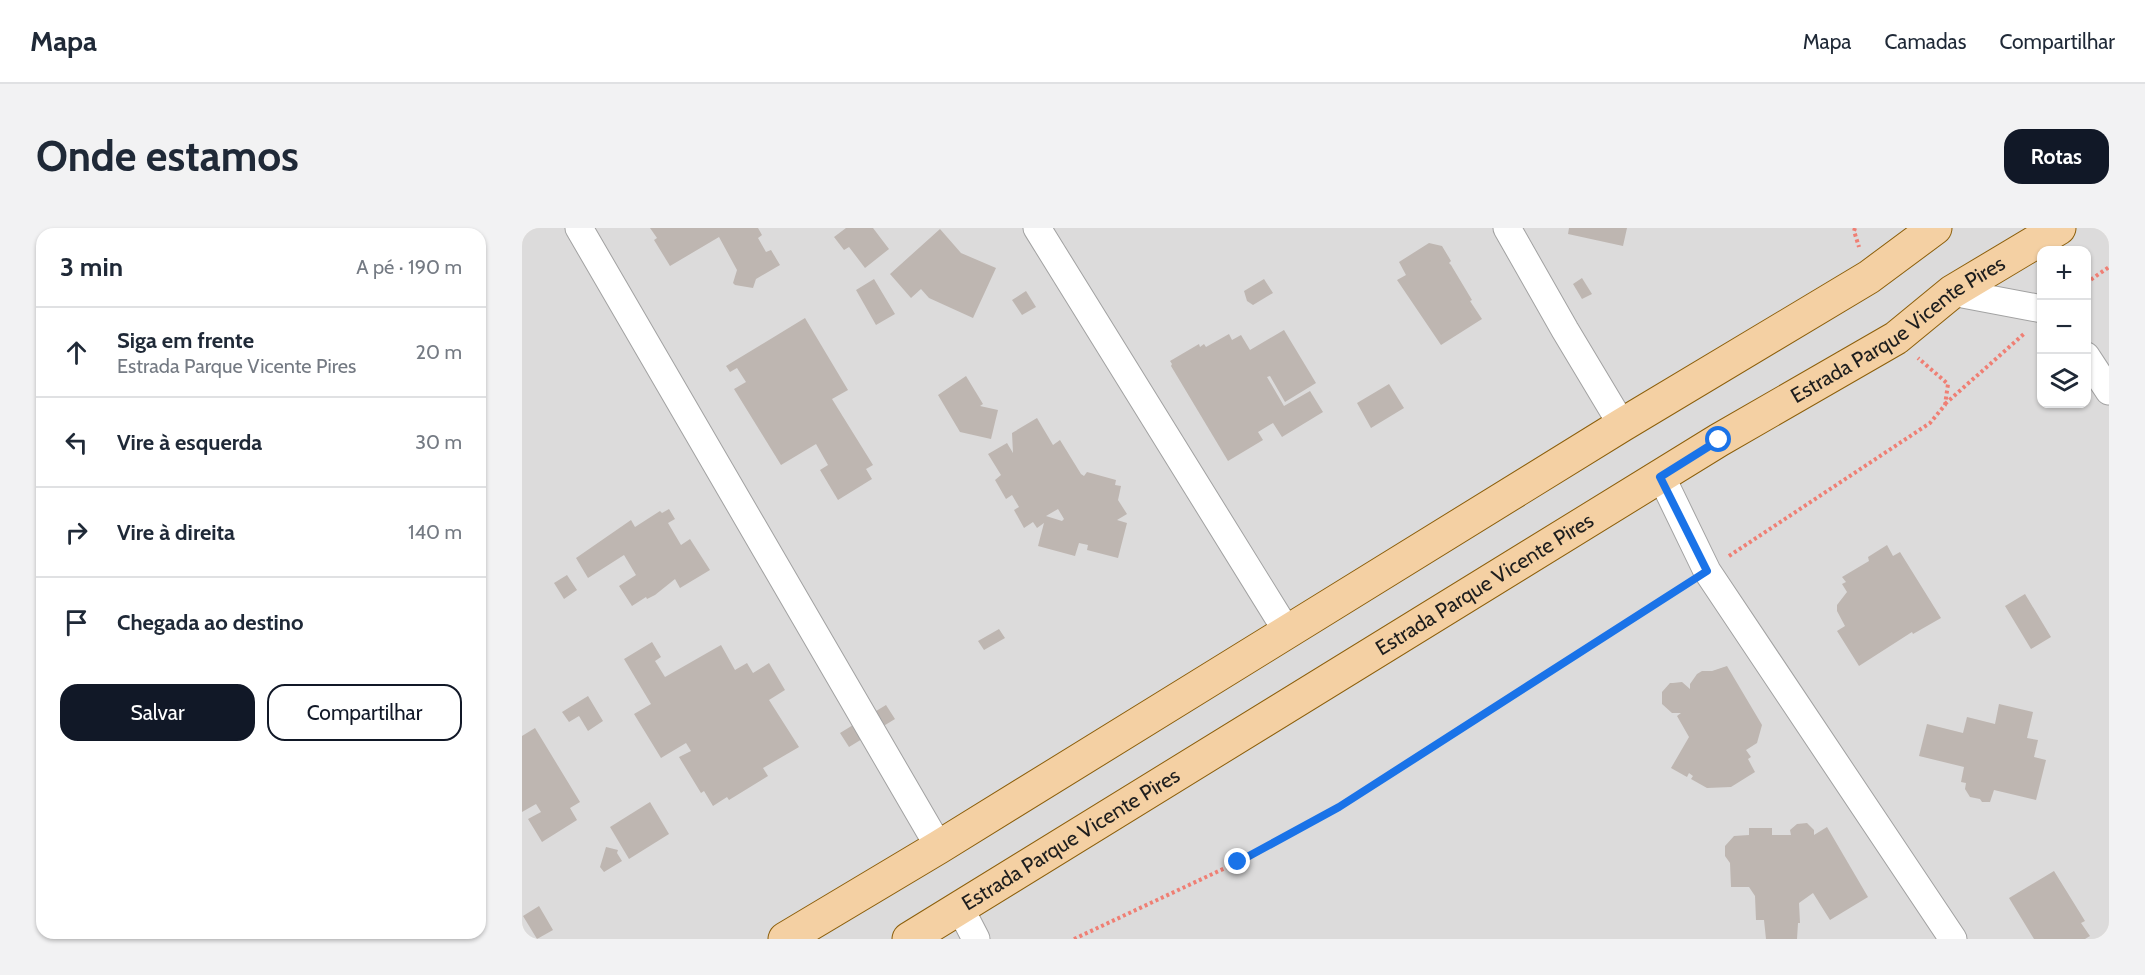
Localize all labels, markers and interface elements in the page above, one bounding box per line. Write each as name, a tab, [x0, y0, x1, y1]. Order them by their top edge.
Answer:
text: Mapa	[30, 24, 97, 58]
text: Mapa	[1803, 29, 1851, 54]
text: Camadas	[1884, 29, 1966, 54]
text: Compartilhar	[1999, 29, 2115, 54]
button: Rotas	[2004, 129, 2109, 184]
text: Onde estamos	[36, 130, 299, 182]
map controls	[2037, 246, 2091, 408]
button: +	[2037, 246, 2091, 300]
street label: Estrada Parque Vicente Pires	[1786, 250, 2010, 408]
text: 3 min	[60, 251, 123, 283]
text: A pé · 190 m	[356, 255, 462, 279]
button: −	[2037, 300, 2091, 354]
text: Siga em frente	[117, 327, 254, 354]
icon: ahead	[60, 336, 93, 369]
text: 20 m	[416, 340, 462, 364]
text: Estrada Parque Vicente Pires	[117, 354, 356, 378]
button: layers	[2037, 354, 2091, 408]
icon: left	[60, 426, 93, 459]
route start	[1705, 426, 1731, 452]
text: Vire à esquerda	[117, 429, 262, 456]
text: 30 m	[415, 430, 462, 454]
street label: Estrada Parque Vicente Pires	[1371, 507, 1598, 661]
icon: right	[60, 516, 93, 549]
text: Vire à direita	[117, 519, 235, 546]
text: 140 m	[408, 520, 462, 544]
icon: arrive	[60, 606, 93, 639]
text: Chegada ao destino	[117, 609, 303, 636]
button: Salvar	[60, 684, 255, 741]
button: Compartilhar	[267, 684, 462, 741]
street label: Estrada Parque Vicente Pires	[957, 762, 1184, 915]
route end	[1224, 848, 1250, 874]

